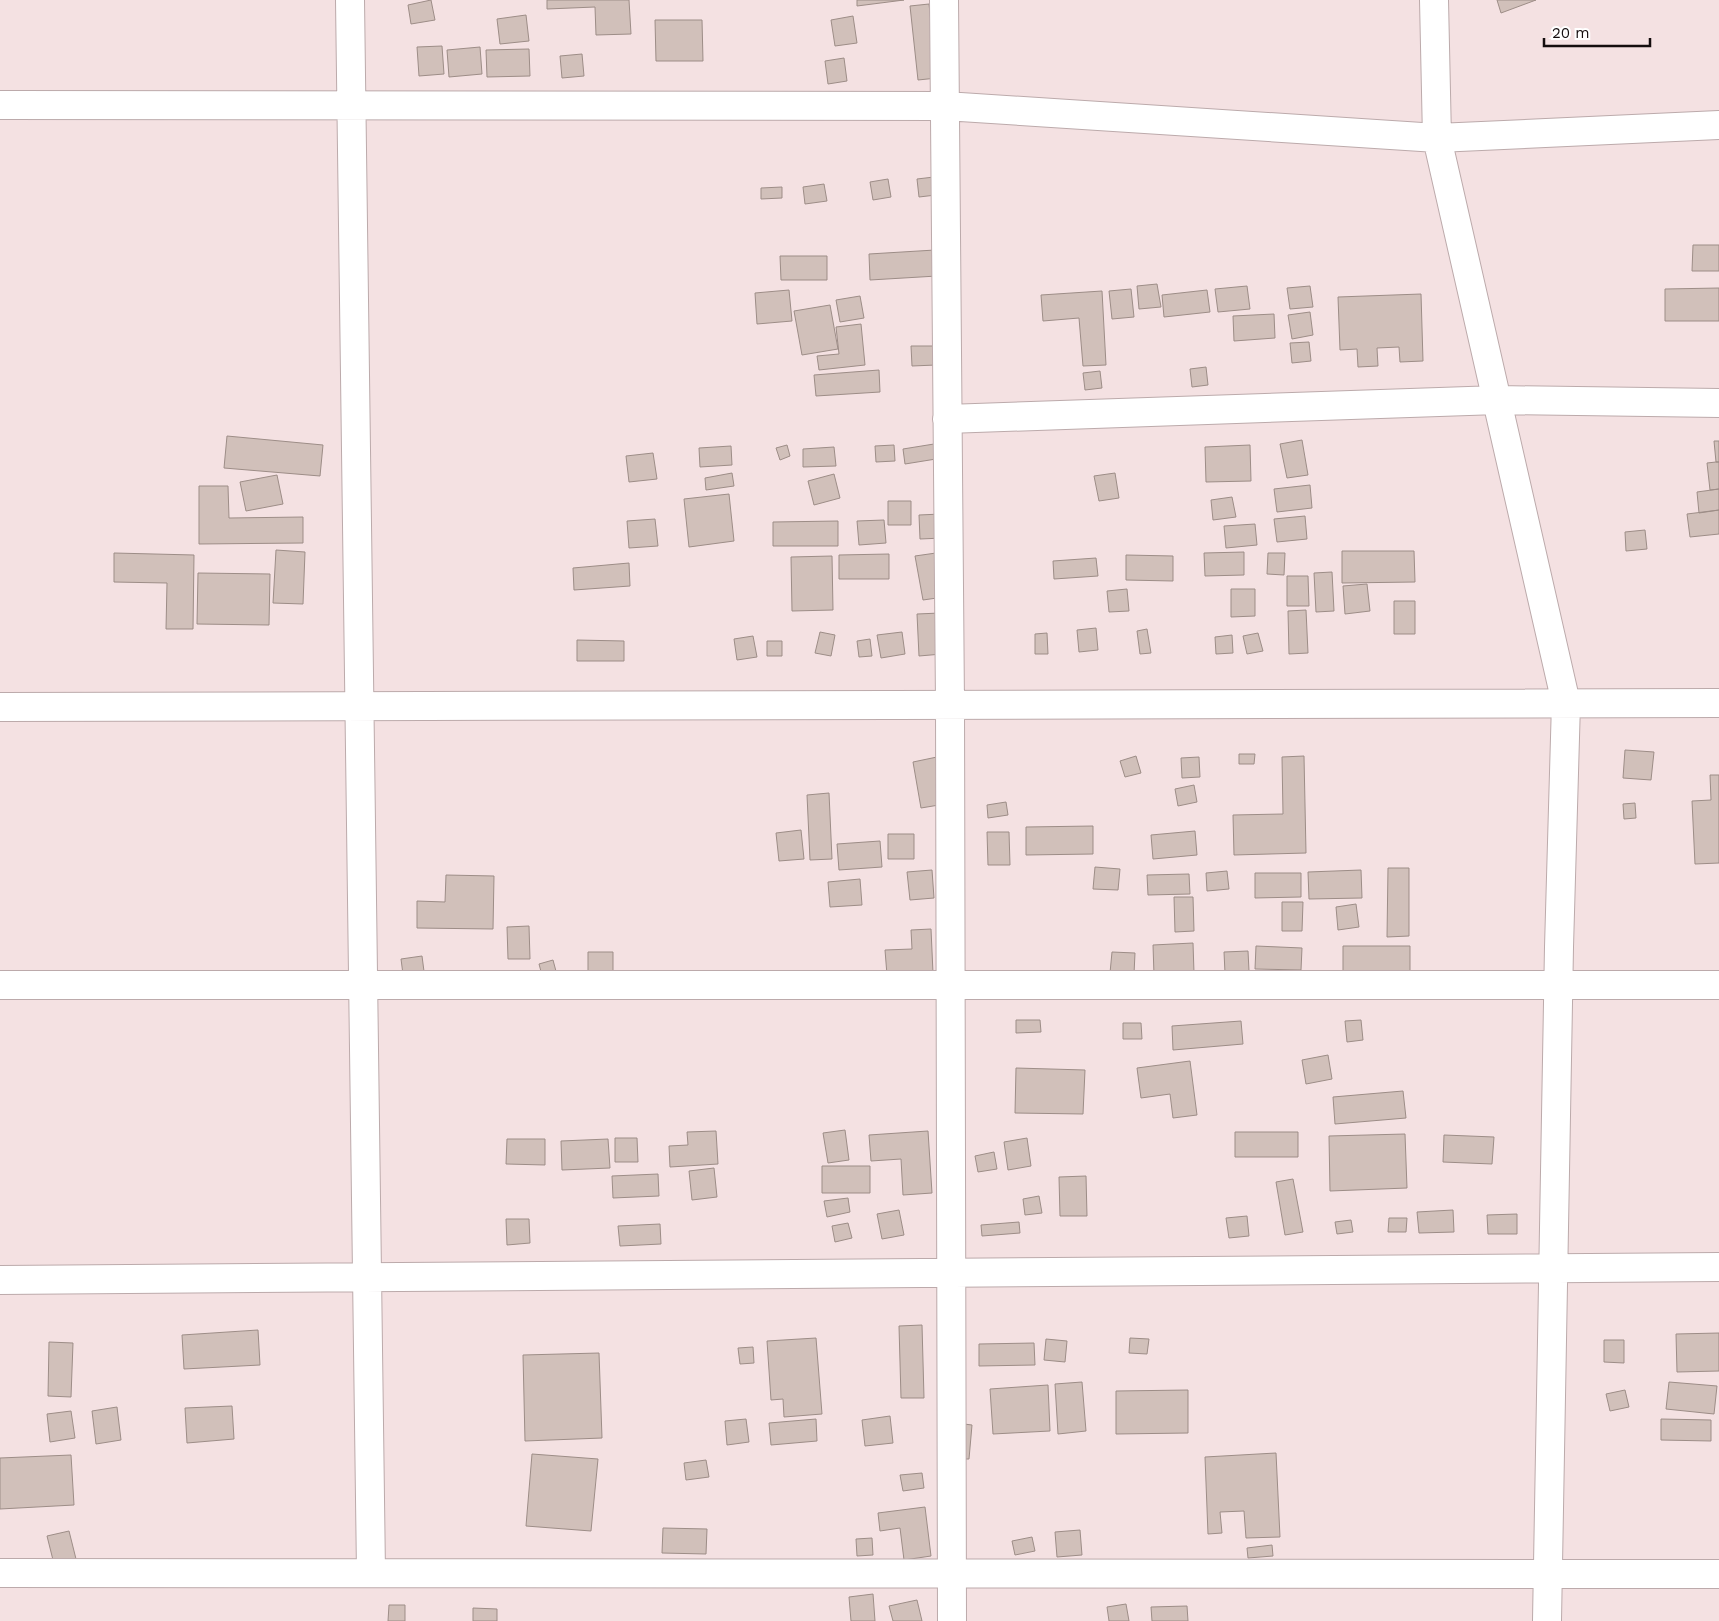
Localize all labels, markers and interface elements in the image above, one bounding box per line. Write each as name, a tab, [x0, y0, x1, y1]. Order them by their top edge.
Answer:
scale bar	[1544, 15, 1650, 47]
text: 20 m	[1552, 24, 1590, 42]

